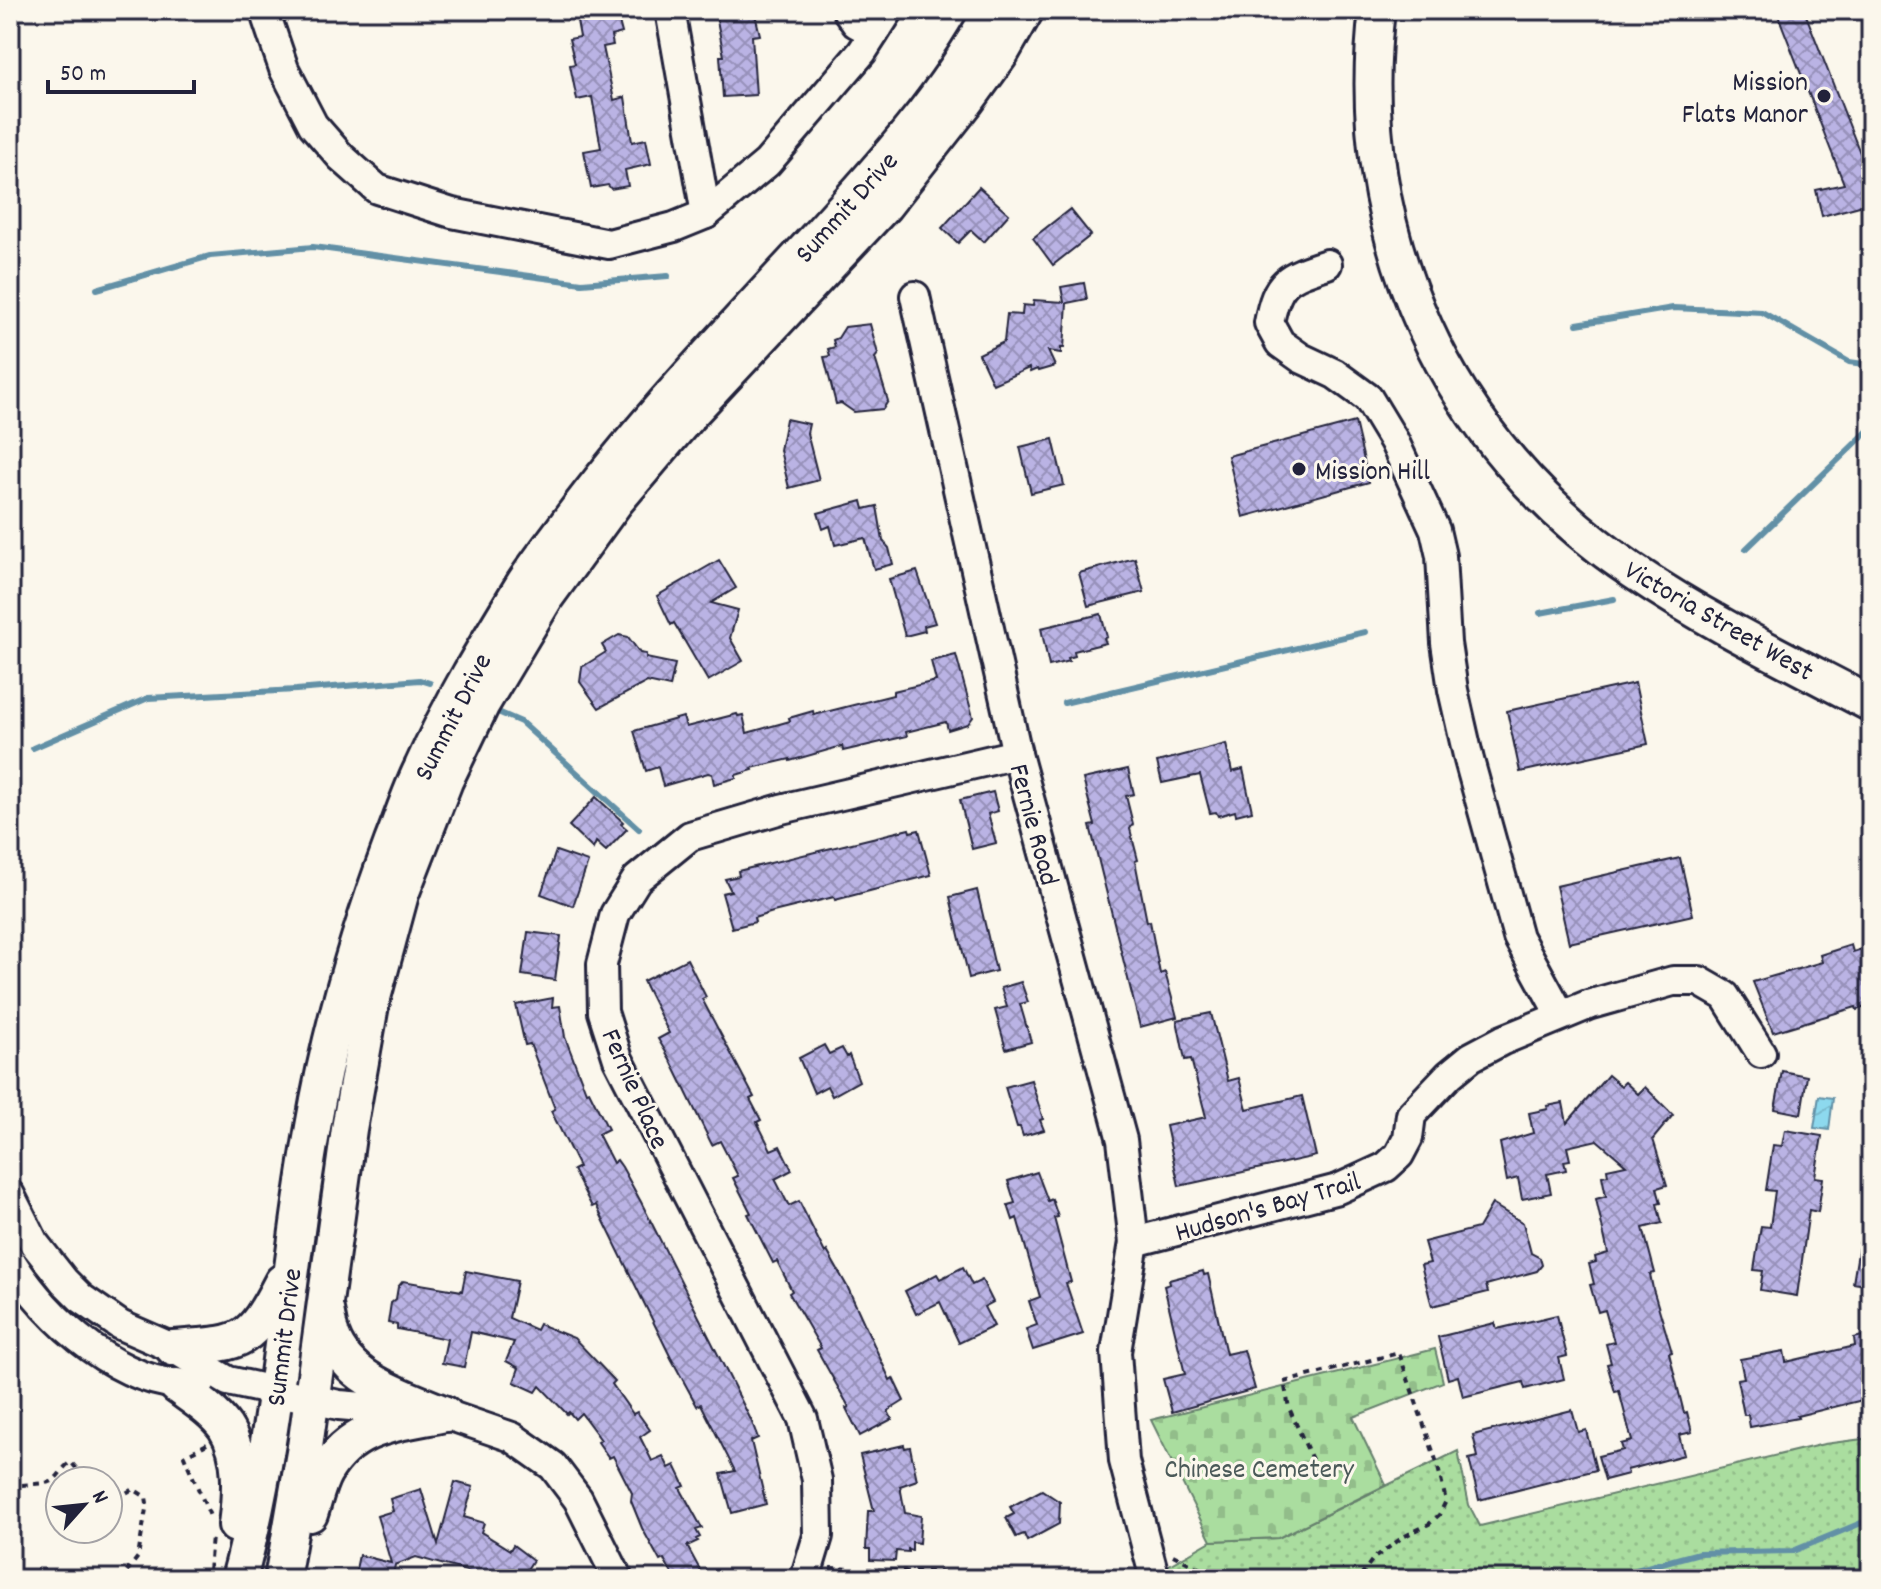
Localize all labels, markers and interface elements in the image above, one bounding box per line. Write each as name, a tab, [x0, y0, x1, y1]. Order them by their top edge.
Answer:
scale bar	[48, 44, 194, 94]
text: 50 m	[60, 58, 106, 92]
place label: Mission Flats Manor	[1682, 65, 1809, 137]
marker: Mission Flats Manor	[1815, 87, 1833, 105]
street label: Summit Drive	[787, 144, 910, 274]
place label: Mission Hill	[1315, 454, 1430, 494]
marker: Mission Hill	[1290, 460, 1308, 478]
street label: Victoria Street West	[1615, 553, 1820, 694]
street label: Summit Drive	[406, 647, 505, 789]
street label: Fernie Road	[996, 760, 1067, 891]
street label: Fernie Place	[588, 1023, 677, 1157]
street label: Hudson's Bay Trail	[1171, 1164, 1366, 1255]
street label: Summit Drive	[259, 1266, 315, 1409]
park label: Chinese Cemetery	[1164, 1452, 1354, 1492]
north arrow	[44, 1465, 124, 1545]
text: N	[82, 1486, 115, 1510]

